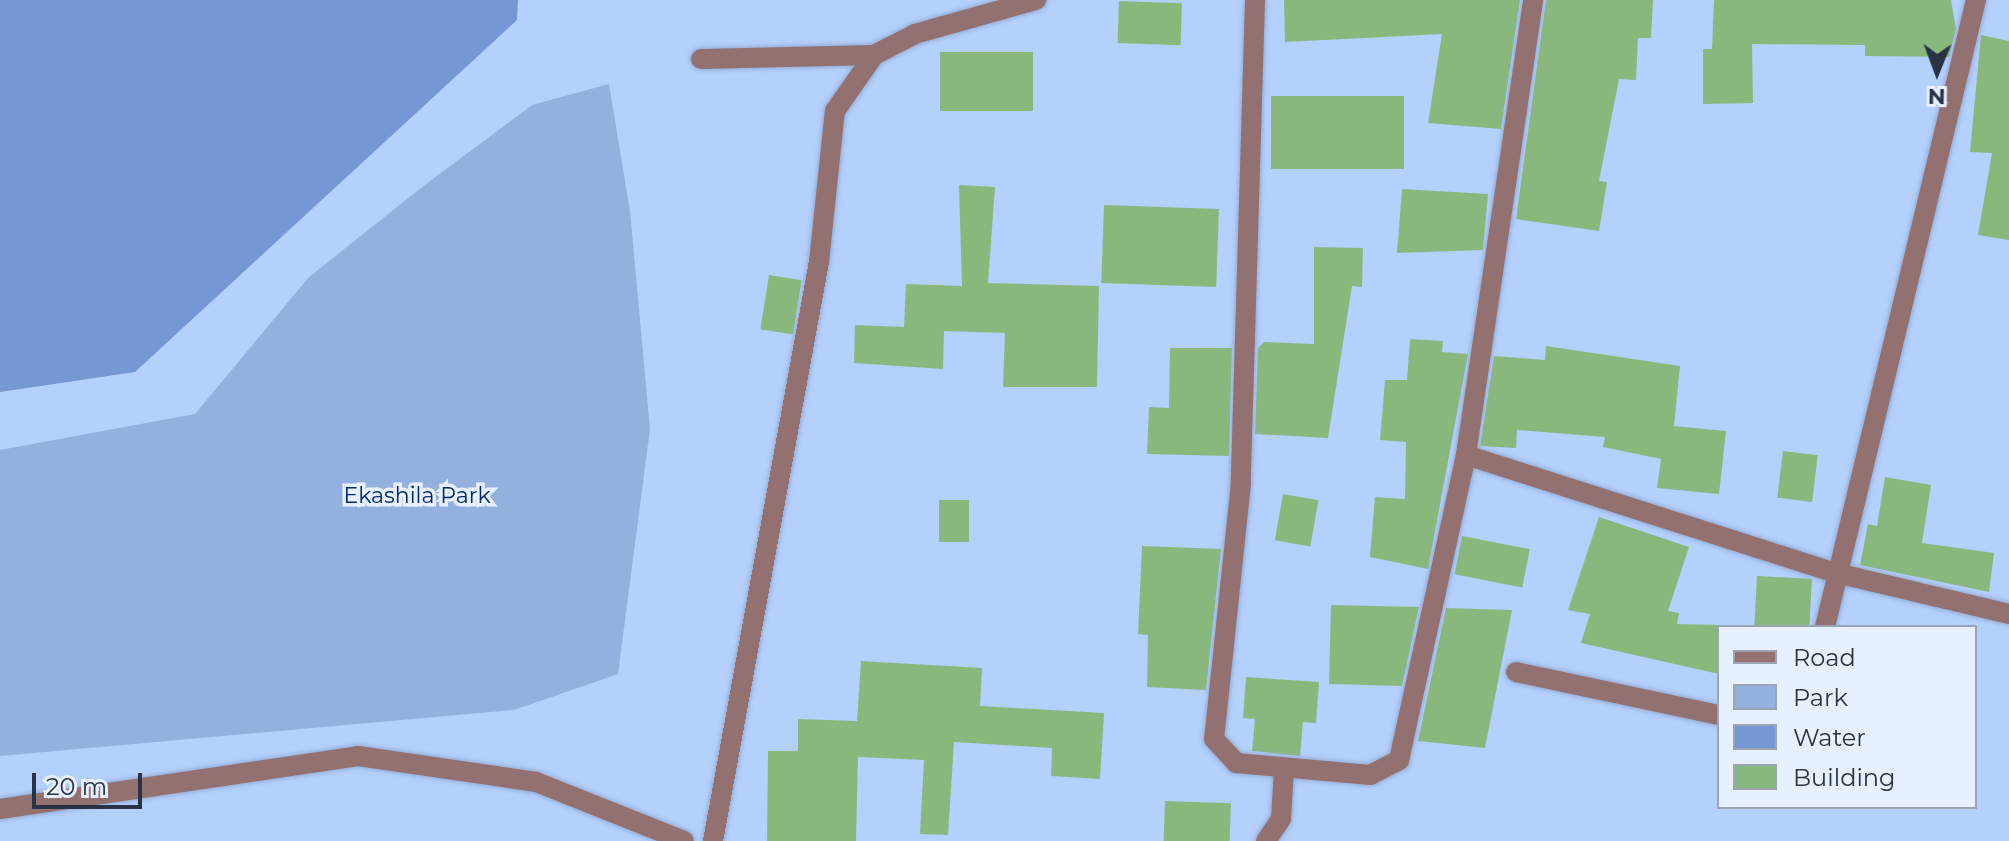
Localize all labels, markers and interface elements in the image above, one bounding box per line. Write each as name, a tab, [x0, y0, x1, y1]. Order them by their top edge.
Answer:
north arrow	[1897, 32, 1977, 112]
text: N	[1927, 83, 1946, 110]
park label: Ekashila Park	[343, 483, 491, 509]
legend	[1717, 625, 1977, 809]
text: Road	[1793, 643, 1856, 672]
text: Park	[1793, 683, 1848, 712]
text: Water	[1793, 723, 1866, 752]
scale bar	[36, 757, 146, 807]
text: Building	[1793, 763, 1896, 792]
text: 20 m	[46, 772, 107, 801]

